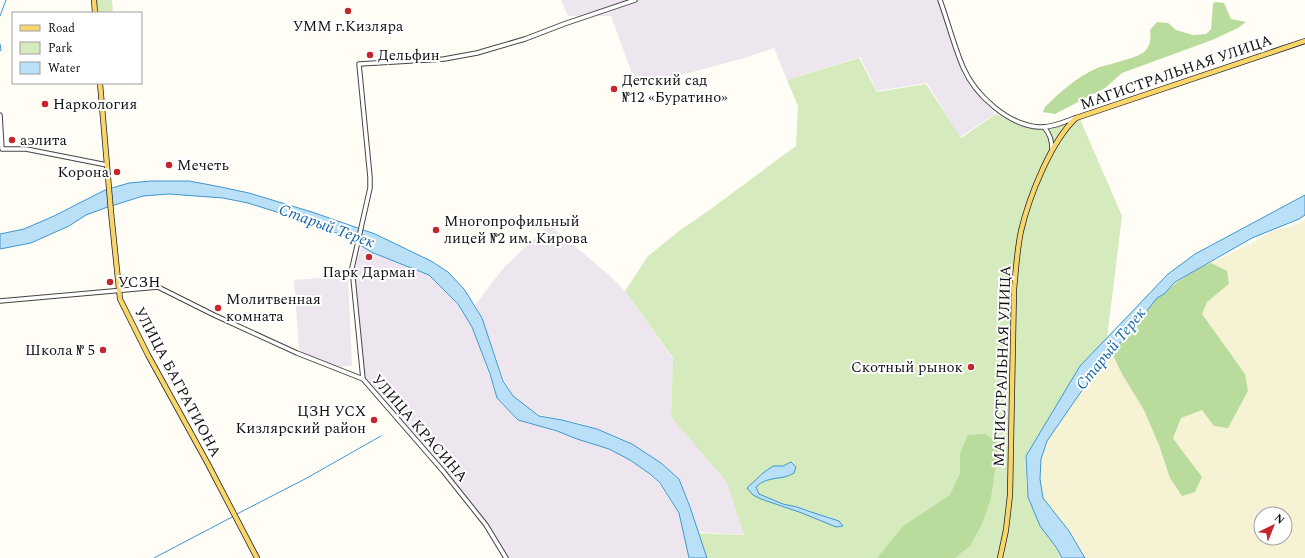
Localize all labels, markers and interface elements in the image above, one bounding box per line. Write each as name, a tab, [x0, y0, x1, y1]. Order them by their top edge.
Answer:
marker: УММ г.Кизляра	[343, 6, 353, 16]
legend	[12, 12, 142, 84]
place label: УММ г.Кизляра	[293, 15, 404, 38]
text: Road	[48, 19, 75, 38]
street label: МАГИСТРАЛЬНАЯ УЛИЦА	[1077, 29, 1275, 116]
text: Park	[48, 39, 73, 58]
place label: Дельфин	[378, 44, 440, 67]
marker: Дельфин	[365, 50, 375, 60]
text: Water	[48, 59, 80, 78]
place label: Детский сад №12 «Буратино»	[622, 69, 728, 109]
marker: Детский сад №12 «Буратино»	[609, 84, 619, 94]
place label: Наркология	[53, 93, 137, 116]
marker: Наркология	[40, 99, 50, 109]
place label: аэлита	[20, 129, 67, 152]
marker: аэлита	[7, 135, 17, 145]
place label: Мечеть	[177, 154, 229, 177]
marker: Мечеть	[164, 160, 174, 170]
place label: Корона	[58, 161, 110, 184]
marker: Корона	[112, 167, 122, 177]
water label: Старый Терек	[275, 197, 378, 255]
place label: Многопрофильный лицей №2 им. Кирова	[444, 210, 588, 250]
marker: Многопрофильный лицей №2 им. Кирова	[431, 225, 441, 235]
marker: Парк Дарман	[364, 252, 374, 262]
place label: Парк Дарман	[322, 261, 416, 284]
street label: МАГИСТРАЛЬНАЯ УЛИЦА	[987, 265, 1018, 467]
place label: УСЗН	[118, 271, 160, 294]
marker: УСЗН	[105, 277, 115, 287]
place label: Молитвенная комната	[226, 288, 321, 328]
water label: Старый Терек	[1070, 302, 1152, 395]
street label: УЛИЦА БАГРАТИОНА	[128, 303, 227, 462]
marker: Молитвенная комната	[213, 303, 223, 313]
place label: Школа № 5	[25, 339, 95, 362]
marker: Школа № 5	[98, 345, 108, 355]
place label: Скотный рынок	[851, 356, 963, 379]
marker: Скотный рынок	[966, 362, 976, 372]
street label: УЛИЦА КРАСИНА	[366, 369, 473, 487]
place label: ЦЗН УСХ Кизлярский район	[236, 400, 366, 440]
marker: ЦЗН УСХ Кизлярский район	[369, 415, 379, 425]
north arrow	[1253, 506, 1293, 546]
text: N	[1270, 510, 1289, 528]

